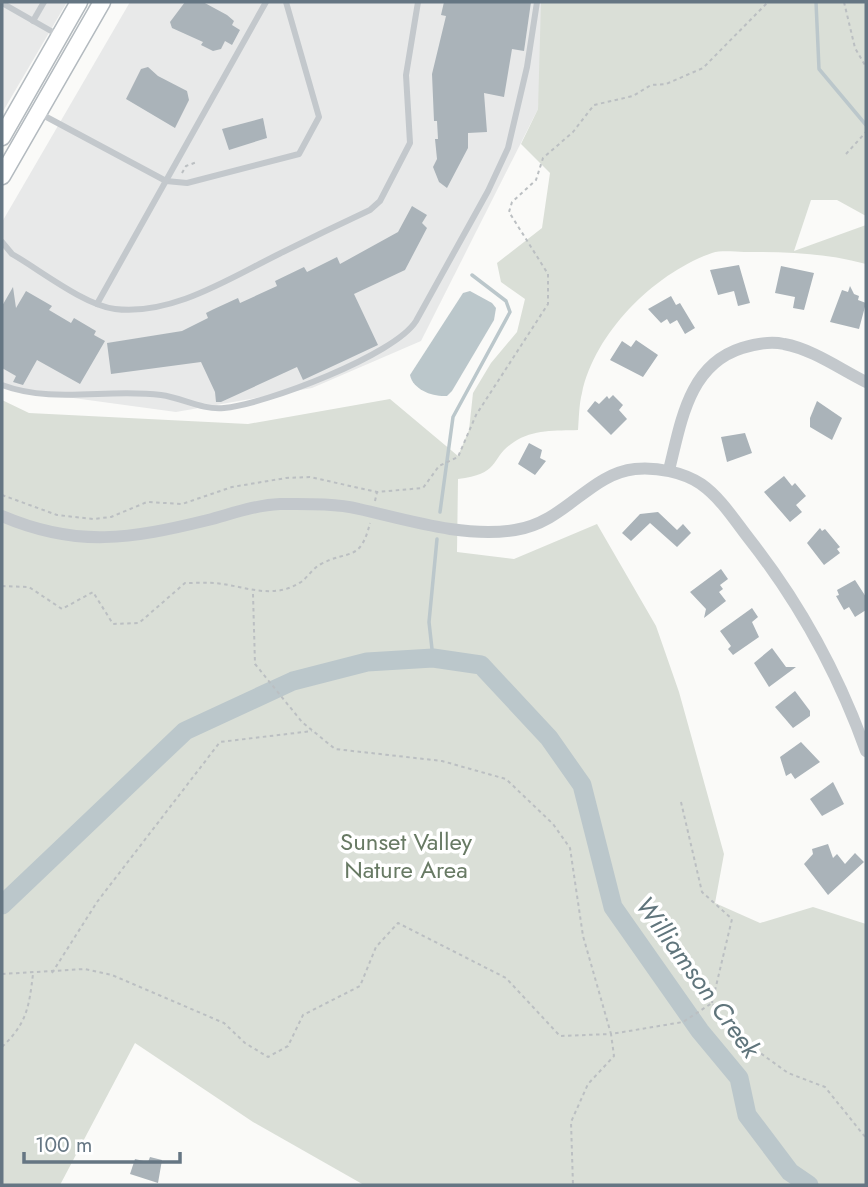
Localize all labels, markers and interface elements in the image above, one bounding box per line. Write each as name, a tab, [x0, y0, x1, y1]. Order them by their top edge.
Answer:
park label: Sunset Valley Nature Area	[340, 824, 472, 887]
water label: Williamson Creek	[626, 888, 771, 1067]
scale bar	[24, 1120, 180, 1164]
text: 100 m	[35, 1130, 92, 1160]

